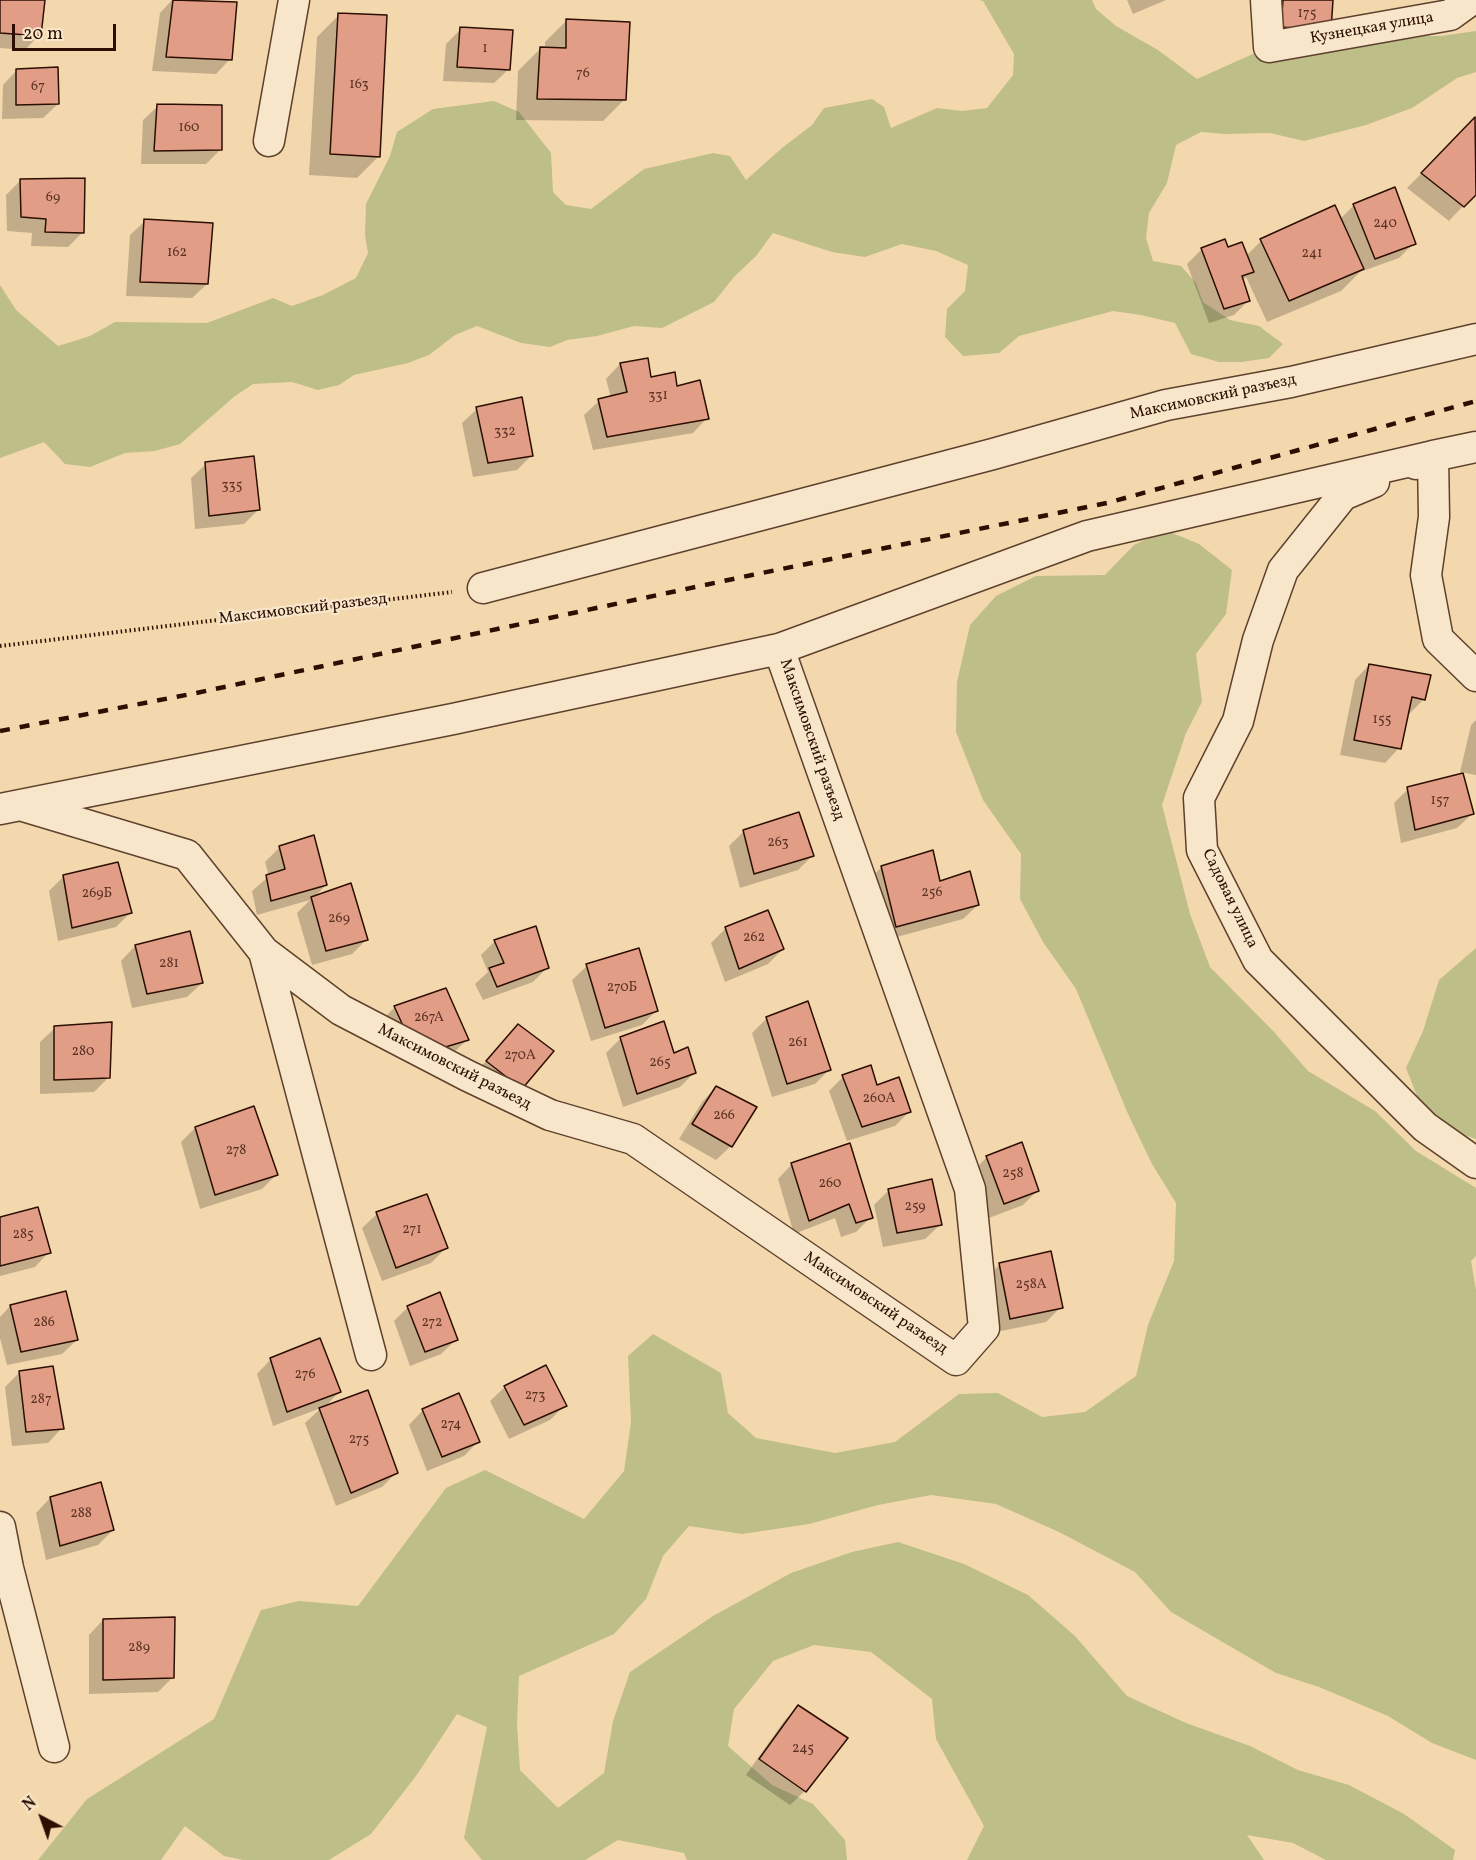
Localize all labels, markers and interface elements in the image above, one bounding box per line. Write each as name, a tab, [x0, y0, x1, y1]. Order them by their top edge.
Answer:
house number: 175	[1298, 6, 1316, 22]
street label: Кузнецкая улица	[1309, 9, 1435, 49]
scale bar	[15, 12, 118, 50]
text: 20 m	[23, 22, 63, 47]
house number: 1	[482, 41, 488, 57]
house number: 76	[576, 66, 590, 82]
house number: 163	[349, 77, 369, 93]
house number: 67	[31, 79, 45, 95]
house number: 160	[179, 120, 199, 136]
house number: 69	[46, 190, 60, 206]
house number: 240	[1373, 216, 1397, 232]
house number: 162	[167, 245, 187, 261]
house number: 241	[1302, 246, 1322, 262]
street label: Максимовский разъезд	[1128, 371, 1298, 425]
house number: 331	[648, 388, 668, 404]
house number: 332	[494, 424, 516, 440]
house number: 335	[222, 478, 242, 494]
street label: Максимовский разъезд	[218, 590, 388, 630]
street label: Максимовский разъезд	[774, 657, 848, 823]
house number: 155	[1373, 712, 1391, 728]
house number: 157	[1431, 793, 1449, 809]
house number: 263	[767, 835, 789, 851]
street label: Садовая улица	[1197, 846, 1261, 952]
house number: 256	[921, 885, 943, 901]
house number: 269Б	[82, 886, 112, 902]
house number: 269	[328, 911, 350, 927]
house number: 262	[743, 930, 765, 946]
house number: 281	[159, 956, 179, 972]
house number: 270Б	[607, 980, 637, 996]
house number: 267А	[414, 1010, 444, 1026]
street label: Максимовский разъезд	[374, 1021, 534, 1115]
house number: 261	[788, 1035, 808, 1051]
house number: 280	[71, 1044, 95, 1060]
house number: 270А	[504, 1048, 536, 1064]
house number: 265	[649, 1055, 671, 1071]
house number: 260А	[863, 1091, 895, 1107]
house number: 266	[713, 1108, 735, 1124]
house number: 278	[226, 1143, 246, 1159]
house number: 258	[1002, 1166, 1024, 1182]
house number: 260	[818, 1176, 842, 1192]
house number: 259	[904, 1199, 926, 1215]
house number: 271	[402, 1222, 422, 1238]
house number: 285	[12, 1227, 34, 1243]
street label: Максимовский разъезд	[799, 1249, 951, 1359]
house number: 258А	[1015, 1277, 1047, 1293]
house number: 286	[33, 1315, 55, 1331]
house number: 272	[421, 1315, 443, 1331]
house number: 276	[294, 1367, 316, 1383]
house number: 273	[525, 1388, 545, 1404]
house number: 287	[30, 1392, 52, 1408]
house number: 274	[441, 1417, 461, 1433]
house number: 275	[349, 1432, 369, 1448]
house number: 288	[70, 1506, 92, 1522]
house number: 289	[128, 1640, 150, 1656]
house number: 245	[792, 1741, 814, 1757]
north arrow	[12, 1788, 72, 1848]
text: N	[19, 1792, 42, 1817]

